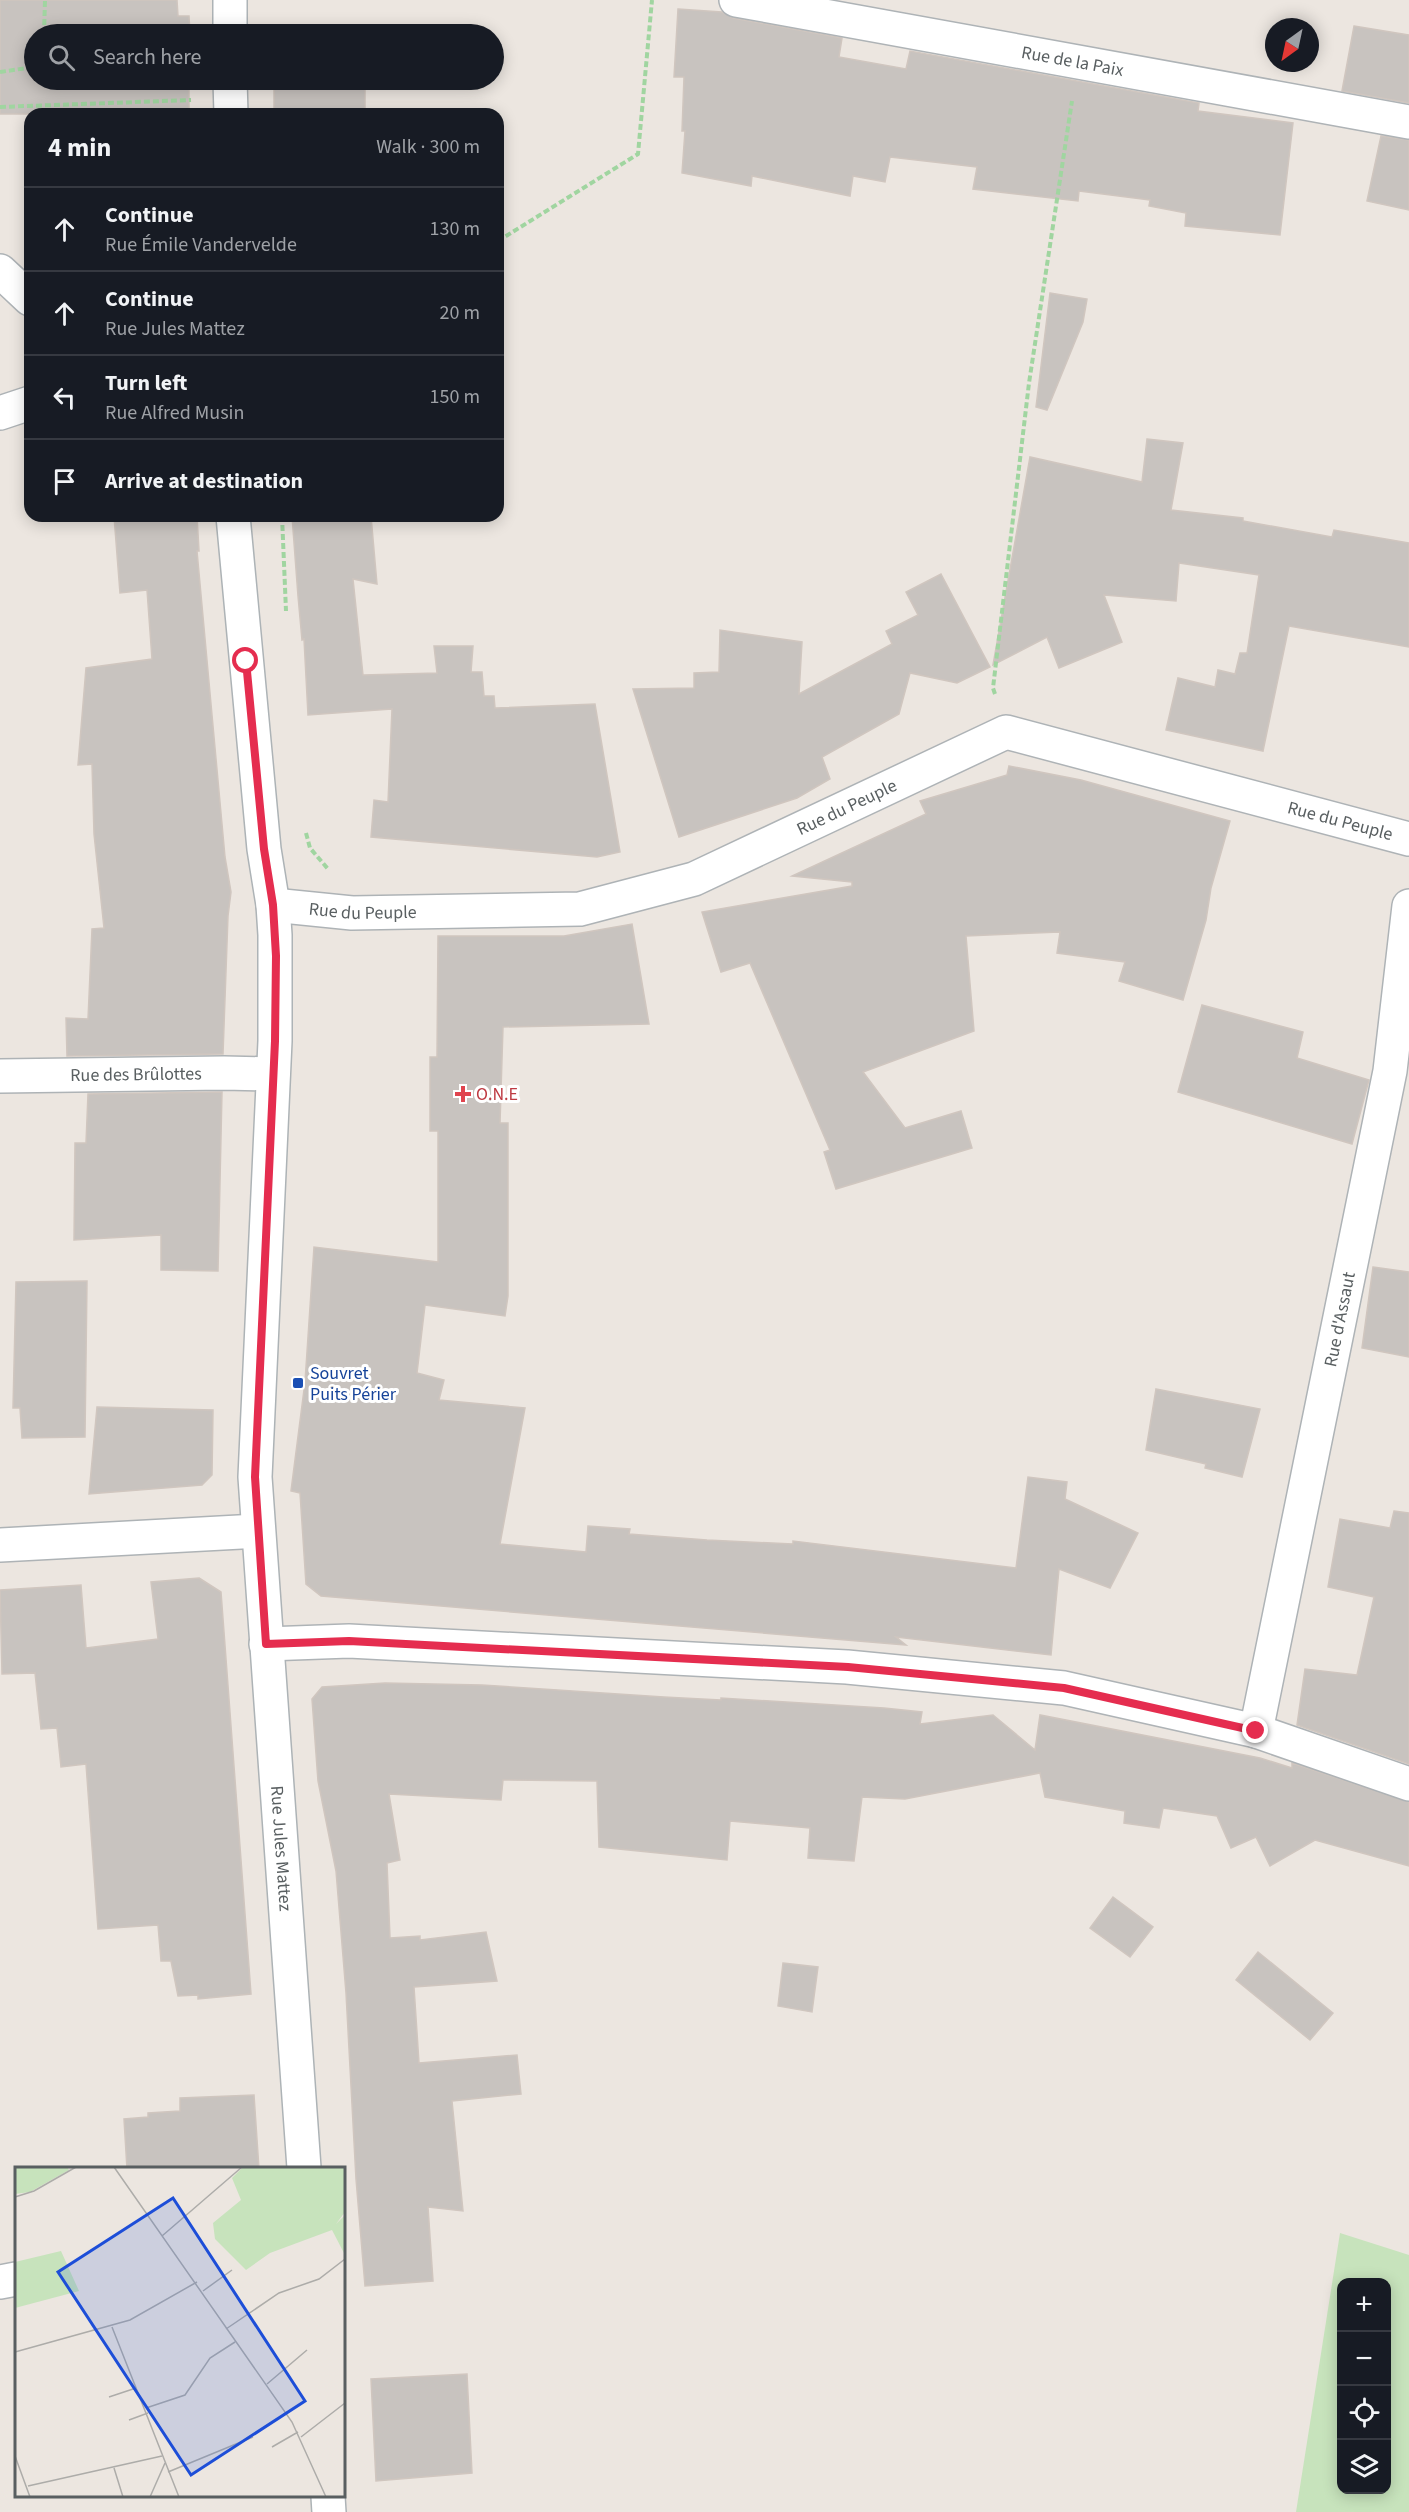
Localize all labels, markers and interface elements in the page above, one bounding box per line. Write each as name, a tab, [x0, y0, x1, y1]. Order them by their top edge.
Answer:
north arrow	[1265, 18, 1319, 72]
search box	[24, 24, 504, 90]
street label: Rue de la Paix	[1019, 39, 1126, 83]
icon: search	[45, 41, 78, 74]
text: Search here	[93, 41, 201, 73]
text: 4 min	[48, 129, 111, 166]
text: Walk · 300 m	[376, 133, 480, 161]
text: Continue	[105, 199, 194, 231]
icon: ahead	[48, 213, 81, 246]
text: 130 m	[430, 215, 480, 243]
text: Rue Émile Vandervelde	[105, 231, 297, 259]
text: Continue	[105, 283, 194, 315]
icon: ahead	[48, 297, 81, 330]
text: 20 m	[440, 299, 480, 327]
text: Rue Jules Mattez	[105, 315, 245, 343]
text: Turn left	[105, 367, 187, 399]
icon: left	[48, 381, 81, 414]
text: 150 m	[430, 383, 480, 411]
text: Rue Alfred Musin	[105, 399, 244, 427]
icon: arrive	[48, 465, 81, 498]
text: Arrive at destination	[105, 465, 303, 497]
route start	[232, 647, 258, 673]
street label: Rue du Peuple	[792, 773, 901, 841]
street label: Rue du Peuple	[1285, 795, 1396, 847]
street label: Rue du Peuple	[308, 896, 417, 926]
street label: Rue des Brûlottes	[70, 1061, 202, 1088]
place label: O.N.E	[476, 1082, 518, 1107]
marker: O.N.E	[454, 1085, 472, 1103]
street label: Rue d'Assaut	[1318, 1270, 1361, 1369]
place label: Souvret Puits Périer	[310, 1361, 397, 1407]
marker: Souvret Puits Périer	[291, 1376, 305, 1390]
route end	[1242, 1717, 1268, 1743]
street label: Rue Jules Mattez	[264, 1785, 298, 1912]
inset map	[15, 2167, 345, 2497]
map controls	[1337, 2278, 1391, 2494]
button: +	[1337, 2278, 1391, 2332]
button: −	[1337, 2332, 1391, 2386]
button: locate	[1337, 2386, 1391, 2440]
button: layers	[1337, 2440, 1391, 2494]

